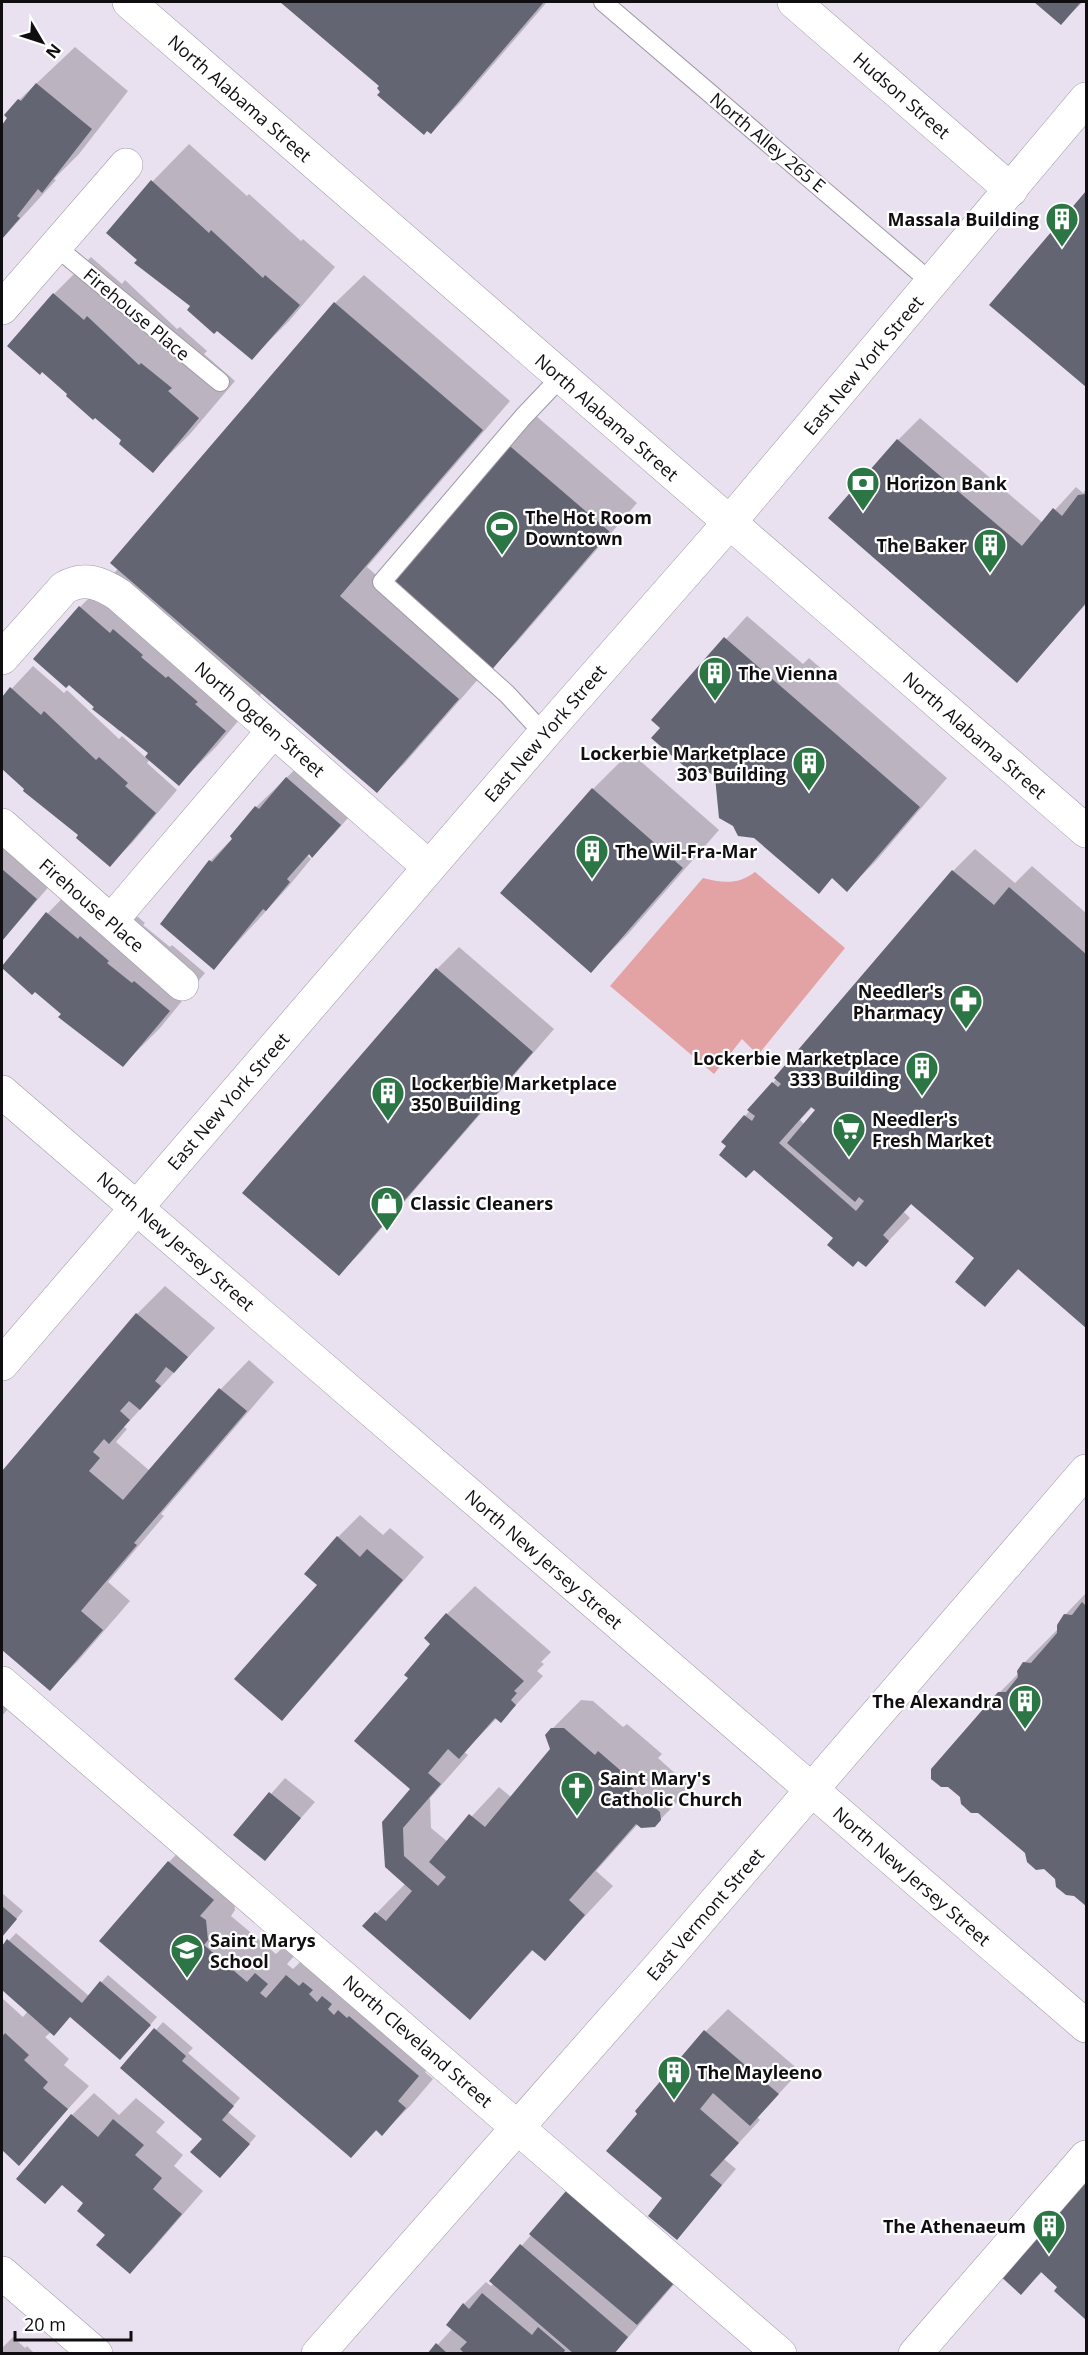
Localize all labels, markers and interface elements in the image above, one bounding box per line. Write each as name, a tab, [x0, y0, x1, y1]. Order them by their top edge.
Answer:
north arrow	[12, 12, 72, 72]
street label: North Alabama Street	[163, 29, 317, 167]
text: N	[41, 39, 66, 63]
street label: Hudson Street	[849, 46, 955, 144]
street label: North Alley 265 E	[705, 87, 831, 197]
building icon: Massala Building	[1044, 201, 1080, 248]
place label: Massala Building	[888, 207, 1039, 231]
street label: Firehouse Place	[79, 262, 195, 366]
street label: East New York Street	[798, 290, 928, 440]
street label: North Alabama Street	[530, 348, 684, 486]
bank icon: Horizon Bank	[845, 465, 881, 512]
place label: Horizon Bank	[886, 471, 1008, 495]
place label: The Hot Room Downtown	[525, 505, 652, 550]
sports icon: The Hot Room Downtown	[484, 509, 520, 556]
building icon: The Baker	[972, 527, 1008, 574]
place label: The Baker	[876, 533, 967, 557]
building icon: The Vienna	[697, 655, 733, 702]
street label: North Ogden Street	[190, 656, 330, 782]
street label: East New York Street	[479, 659, 611, 807]
place label: The Vienna	[738, 661, 838, 685]
street label: North Alabama Street	[898, 666, 1052, 804]
place label: Lockerbie Marketplace 303 Building	[580, 741, 786, 786]
building icon: Lockerbie Marketplace 303 Building	[791, 745, 827, 792]
building icon: The Wil-Fra-Mar	[574, 833, 610, 880]
place label: The Wil-Fra-Mar	[615, 839, 757, 863]
street label: Firehouse Place	[34, 853, 150, 957]
place label: Needler's Pharmacy	[853, 979, 944, 1024]
pharmacy icon: Needler's Pharmacy	[948, 983, 984, 1030]
street label: East New York Street	[162, 1027, 294, 1175]
place label: Lockerbie Marketplace 333 Building	[693, 1046, 899, 1091]
building icon: Lockerbie Marketplace 333 Building	[904, 1050, 940, 1097]
place label: Lockerbie Marketplace 350 Building	[411, 1071, 617, 1116]
building icon: Lockerbie Marketplace 350 Building	[370, 1075, 406, 1122]
place label: Needler's Fresh Market	[872, 1107, 992, 1152]
supermarket icon: Needler's Fresh Market	[831, 1111, 867, 1158]
street label: North New Jersey Street	[92, 1166, 260, 1316]
shop icon: Classic Cleaners	[369, 1185, 405, 1232]
place label: Classic Cleaners	[410, 1191, 553, 1215]
street label: North New Jersey Street	[460, 1484, 628, 1634]
building icon: The Alexandra	[1007, 1683, 1043, 1730]
place label: The Alexandra	[872, 1689, 1002, 1713]
place label: Saint Mary's Catholic Church	[600, 1766, 742, 1811]
church icon: Saint Mary's Catholic Church	[559, 1770, 595, 1817]
street label: North New Jersey Street	[828, 1801, 996, 1951]
street label: East Vermont Street	[641, 1843, 769, 1985]
place label: Saint Marys School	[210, 1928, 316, 1973]
school or university icon: Saint Marys School	[169, 1932, 205, 1979]
street label: North Cleveland Street	[338, 1969, 498, 2113]
building icon: The Mayleeno	[656, 2054, 692, 2101]
place label: The Mayleeno	[697, 2060, 822, 2084]
building icon: The Athenaeum	[1031, 2208, 1067, 2255]
place label: The Athenaeum	[883, 2214, 1026, 2238]
scale bar	[15, 2304, 130, 2342]
text: 20 m	[24, 2312, 66, 2336]

